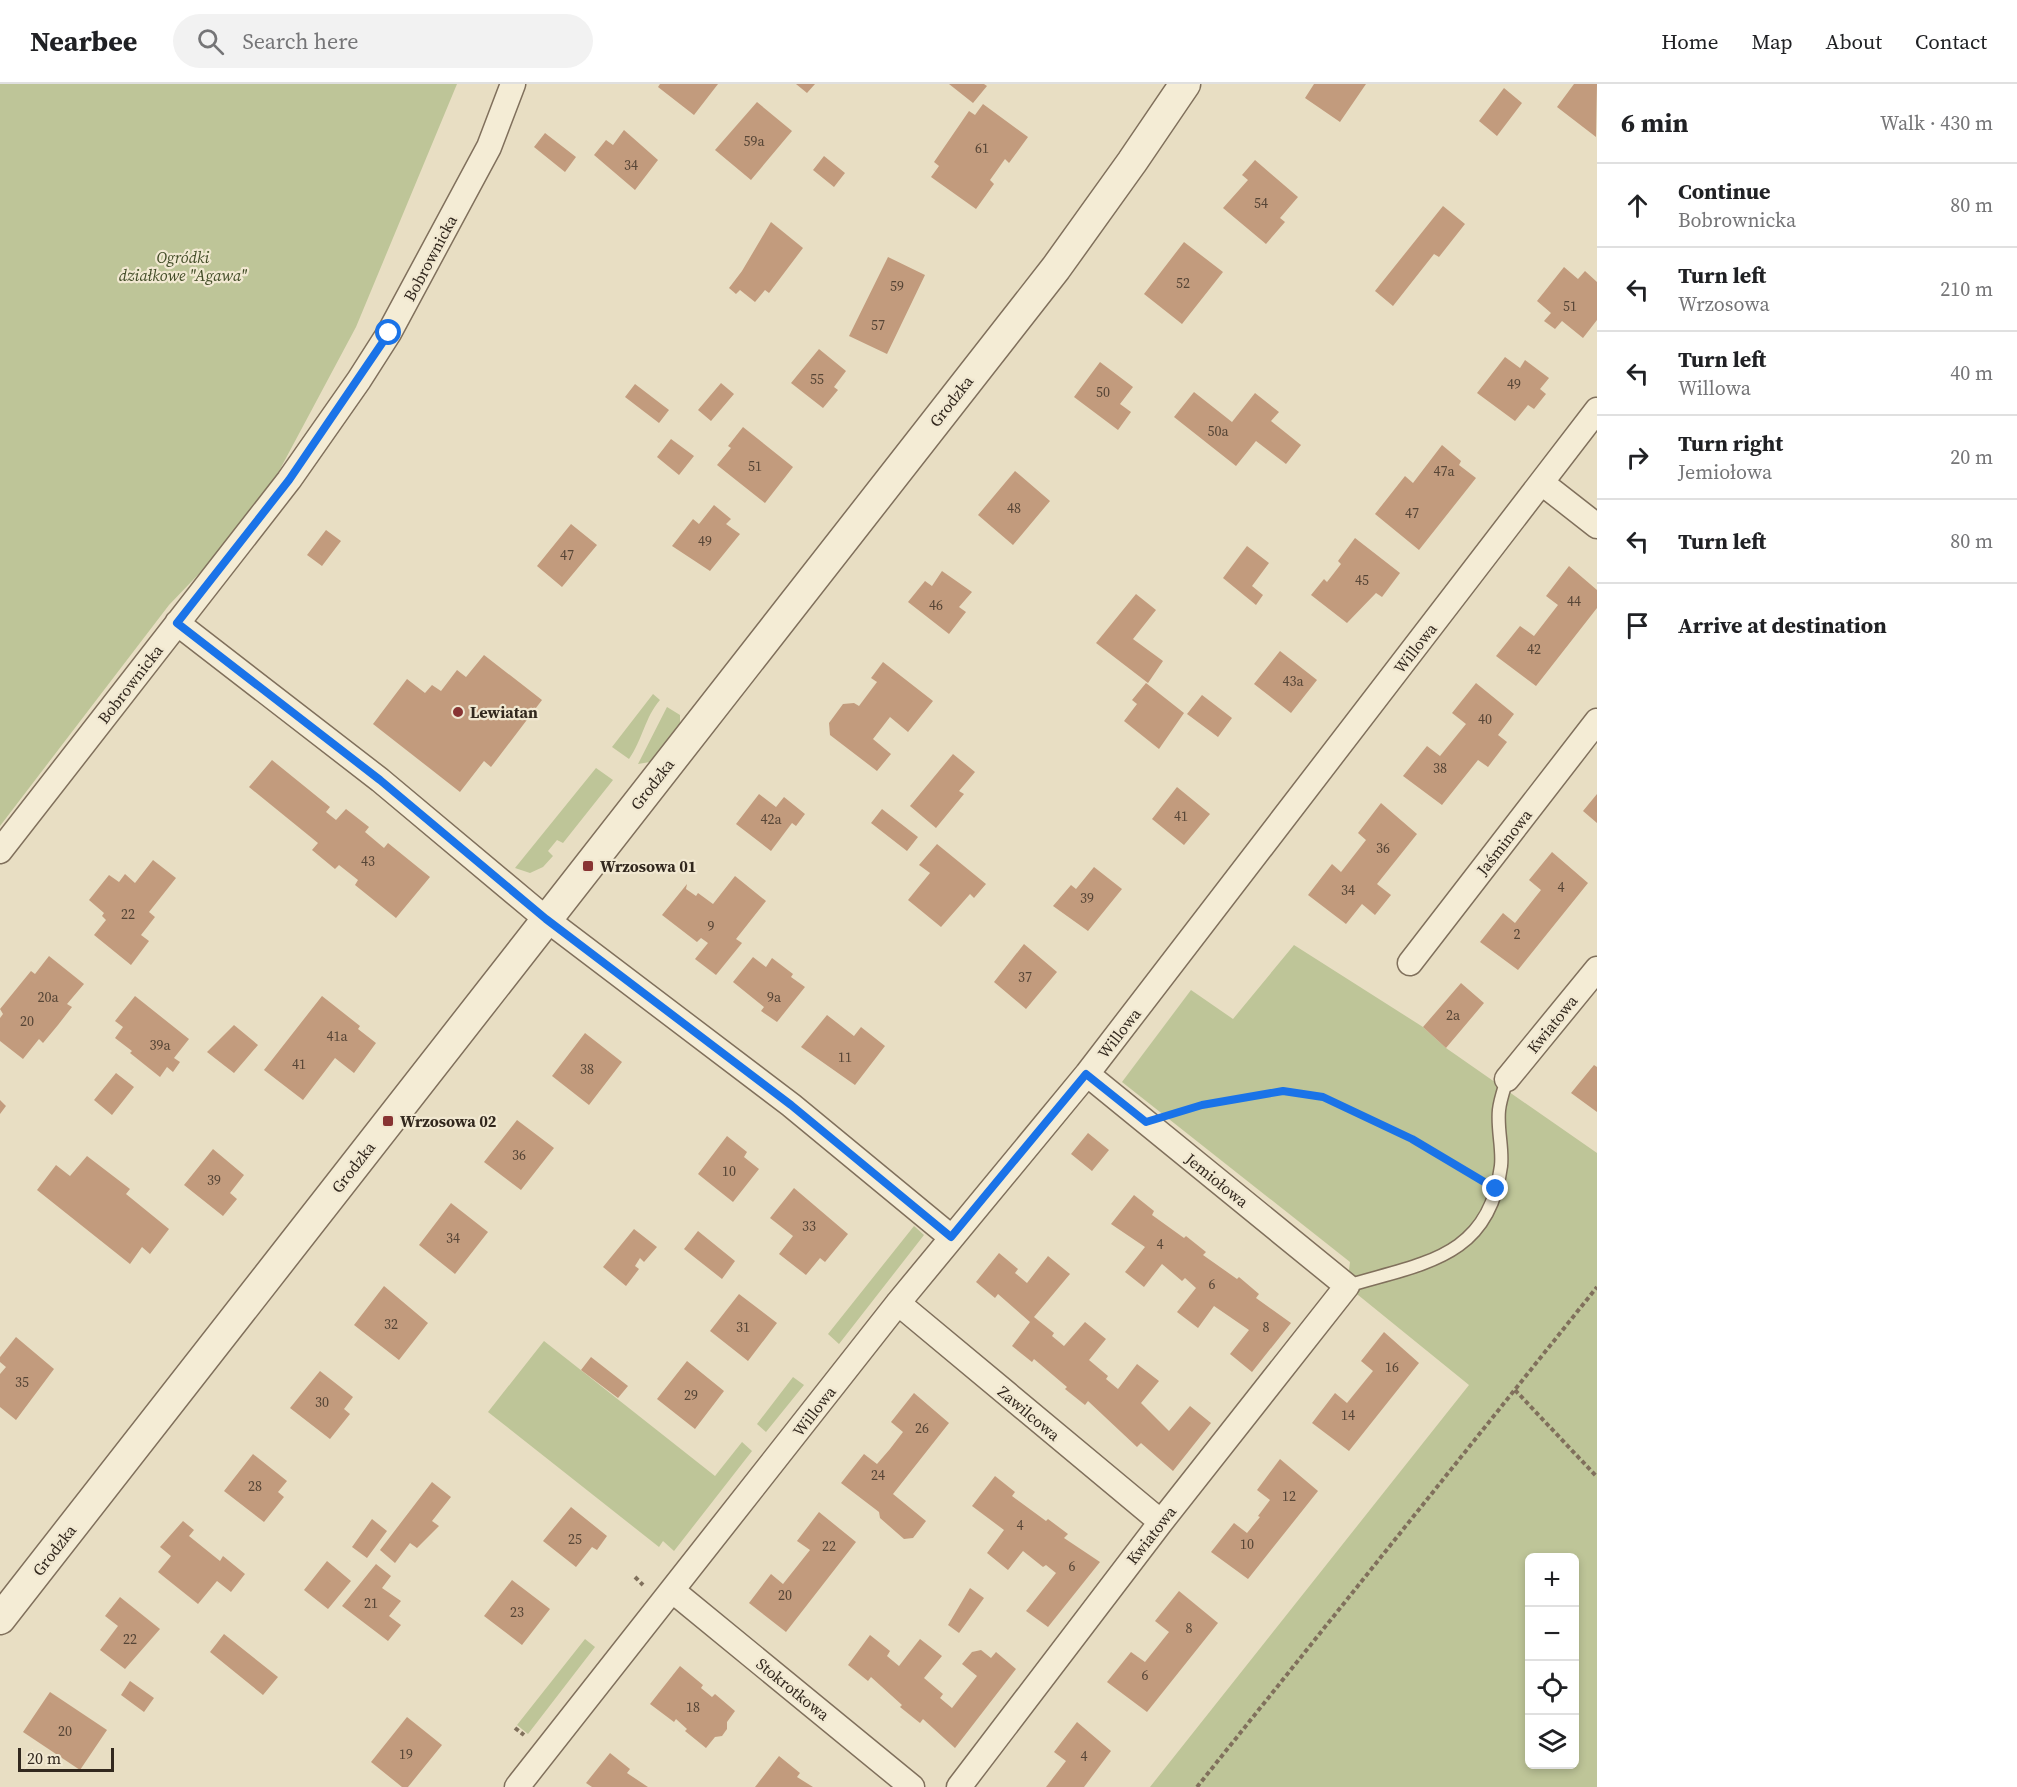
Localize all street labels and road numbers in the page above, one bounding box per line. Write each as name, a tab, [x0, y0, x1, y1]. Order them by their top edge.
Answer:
street label: Bobrownicka	[398, 210, 462, 305]
street label: Grodzka	[924, 370, 979, 431]
street label: Willowa	[1388, 618, 1442, 678]
street label: Bobrownicka	[92, 639, 168, 728]
street label: Grodzka	[625, 753, 680, 814]
street label: Jaśminowa	[1471, 804, 1537, 880]
street label: Kwiatowa	[1522, 990, 1583, 1058]
street label: Willowa	[1092, 1003, 1146, 1063]
street label: Grodzka	[326, 1136, 381, 1197]
street label: Jemiołowa	[1180, 1147, 1254, 1213]
street label: Zawilcowa	[993, 1380, 1065, 1446]
street label: Willowa	[787, 1381, 841, 1441]
street label: Kwiatowa	[1121, 1500, 1181, 1569]
street label: Grodzka	[27, 1519, 82, 1580]
street label: Stokrotkowa	[752, 1653, 835, 1726]

